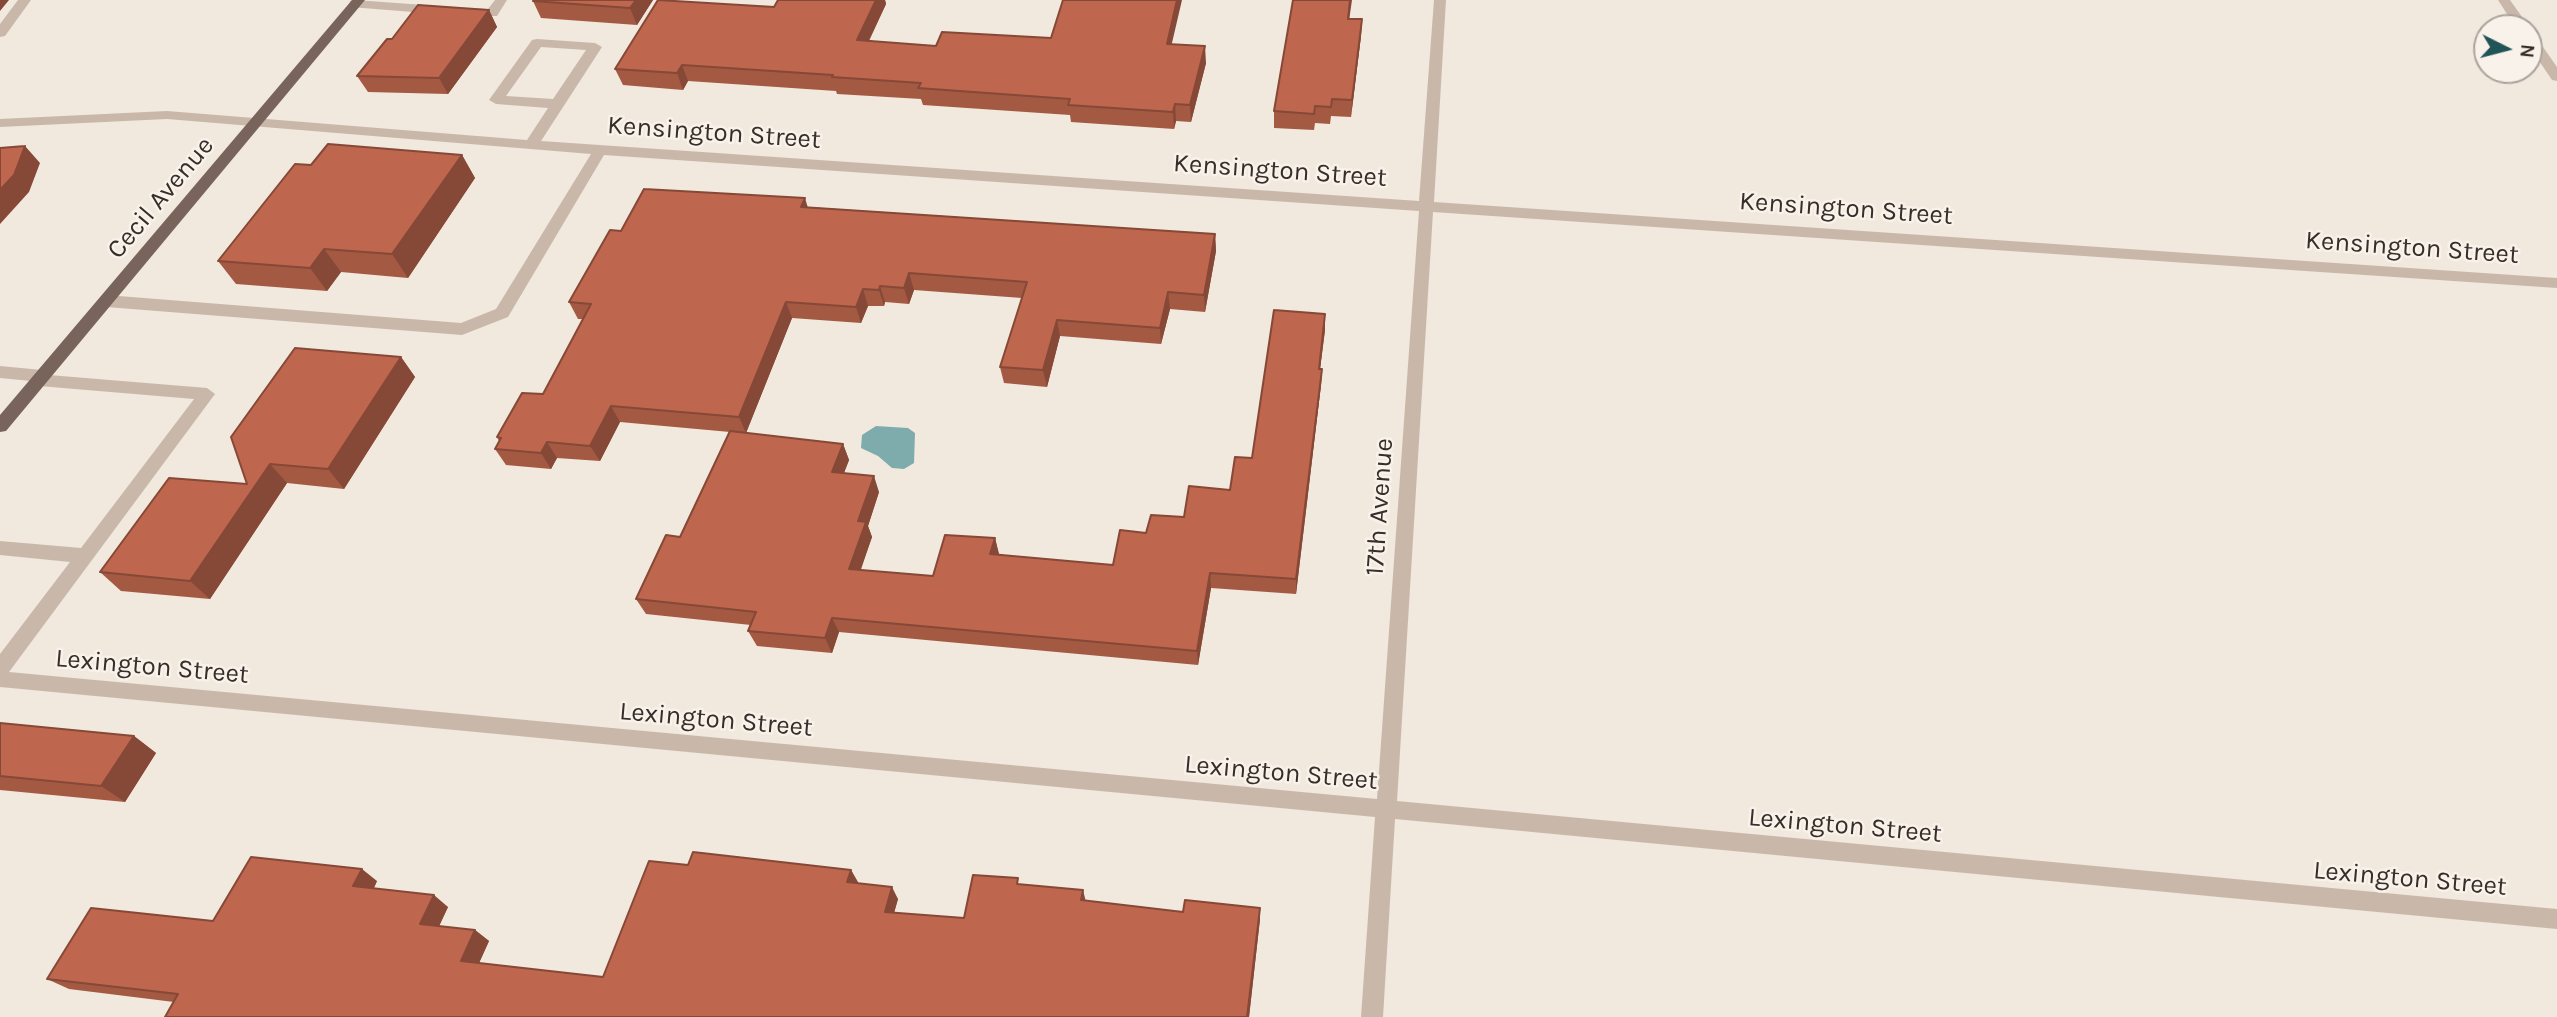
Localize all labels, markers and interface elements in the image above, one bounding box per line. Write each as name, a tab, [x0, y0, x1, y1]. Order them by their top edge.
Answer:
north arrow	[2473, 14, 2543, 84]
text: N	[2515, 43, 2539, 59]
street label: Kensington Street	[606, 110, 822, 156]
street label: Cecil Avenue	[101, 131, 221, 265]
street label: Kensington Street	[1172, 148, 1388, 194]
street label: Kensington Street	[1738, 186, 1954, 232]
street label: Kensington Street	[2304, 225, 2520, 271]
street label: 17th Avenue	[1360, 437, 1400, 577]
street label: Lexington Street	[54, 643, 250, 691]
street label: Lexington Street	[618, 696, 814, 744]
street label: Lexington Street	[1183, 749, 1379, 797]
street label: Lexington Street	[1747, 802, 1943, 850]
street label: Lexington Street	[2312, 855, 2508, 903]

